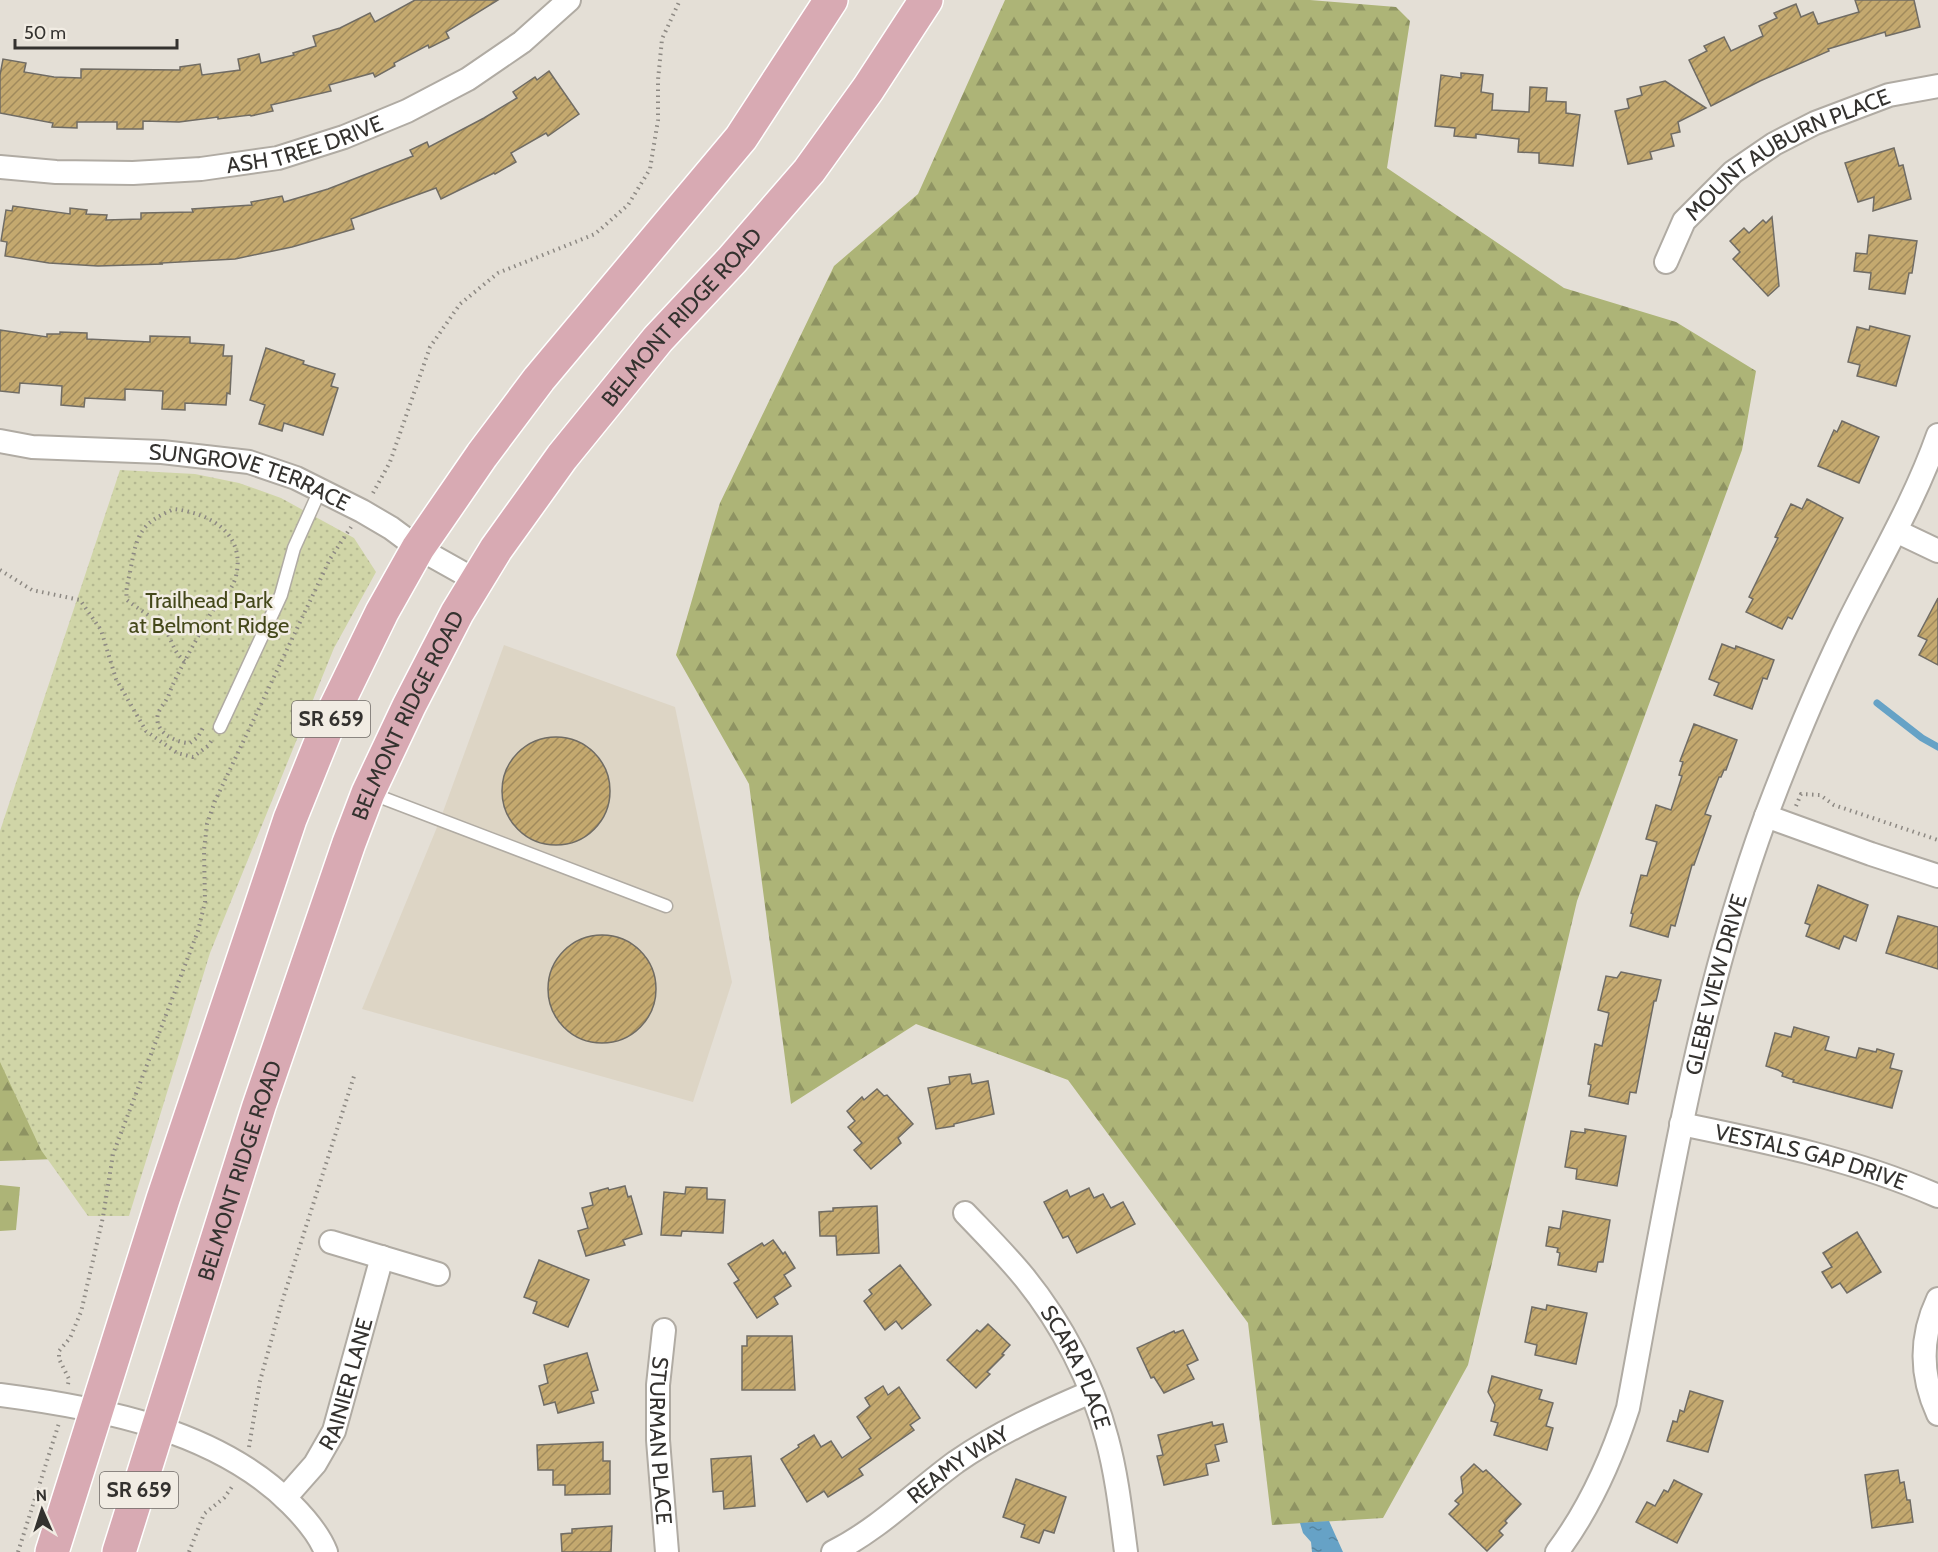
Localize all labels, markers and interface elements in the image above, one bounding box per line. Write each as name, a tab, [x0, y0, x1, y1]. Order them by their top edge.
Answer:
scale bar	[15, 12, 177, 50]
text: 50 m	[24, 22, 66, 44]
street label: MOUNT AUBURN PLACE	[1679, 83, 1894, 226]
street label: ASH TREE DRIVE	[225, 110, 387, 179]
street label: BELMONT RIDGE ROAD	[596, 222, 768, 412]
street label: SUNGROVE TERRACE	[148, 438, 354, 517]
park label: Trailhead Park at Belmont Ridge	[129, 587, 289, 639]
street label: BELMONT RIDGE ROAD	[346, 606, 470, 824]
road number: SR 659	[292, 701, 370, 737]
street label: GLEBE VIEW DRIVE	[1679, 891, 1753, 1077]
street label: BELMONT RIDGE ROAD	[192, 1057, 288, 1284]
street label: VESTALS GAP DRIVE	[1713, 1118, 1911, 1196]
street label: SCARA PLACE	[1035, 1300, 1117, 1432]
street label: RAINIER LANE	[313, 1315, 379, 1455]
street label: STURMAN PLACE	[644, 1355, 678, 1526]
street label: REAMY WAY	[902, 1420, 1014, 1509]
road number: SR 659	[100, 1472, 178, 1508]
north arrow	[12, 1480, 72, 1540]
text: N	[35, 1486, 47, 1505]

